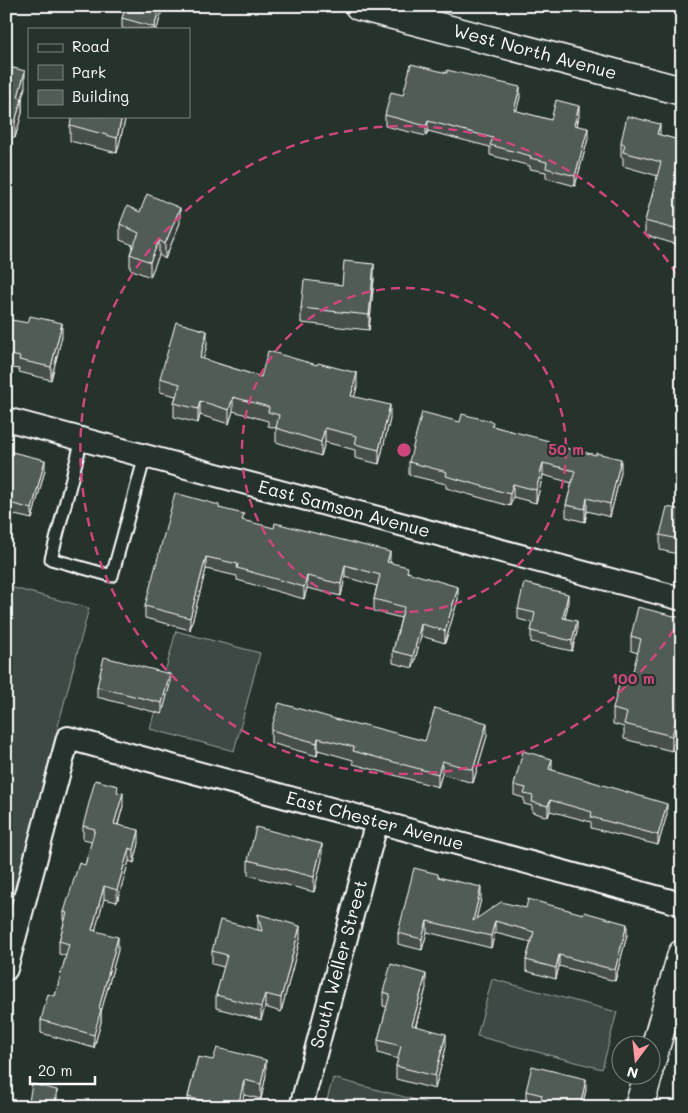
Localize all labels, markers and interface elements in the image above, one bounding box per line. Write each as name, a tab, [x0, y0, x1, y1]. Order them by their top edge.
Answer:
street label: West North Avenue	[451, 18, 620, 84]
legend	[28, 28, 190, 118]
text: Road	[72, 36, 109, 56]
text: Park	[72, 62, 106, 82]
text: Building	[72, 86, 129, 106]
text: 50 m	[548, 439, 584, 459]
centre of rings	[395, 441, 413, 459]
street label: East Samson Avenue	[256, 474, 433, 543]
text: 100 m	[611, 668, 655, 688]
street label: East Chester Avenue	[284, 785, 467, 855]
street label: South Weller Street	[304, 877, 372, 1051]
north arrow	[610, 1036, 660, 1086]
scale bar	[30, 1053, 95, 1085]
text: 20 m	[38, 1060, 72, 1080]
text: N	[625, 1062, 640, 1084]

